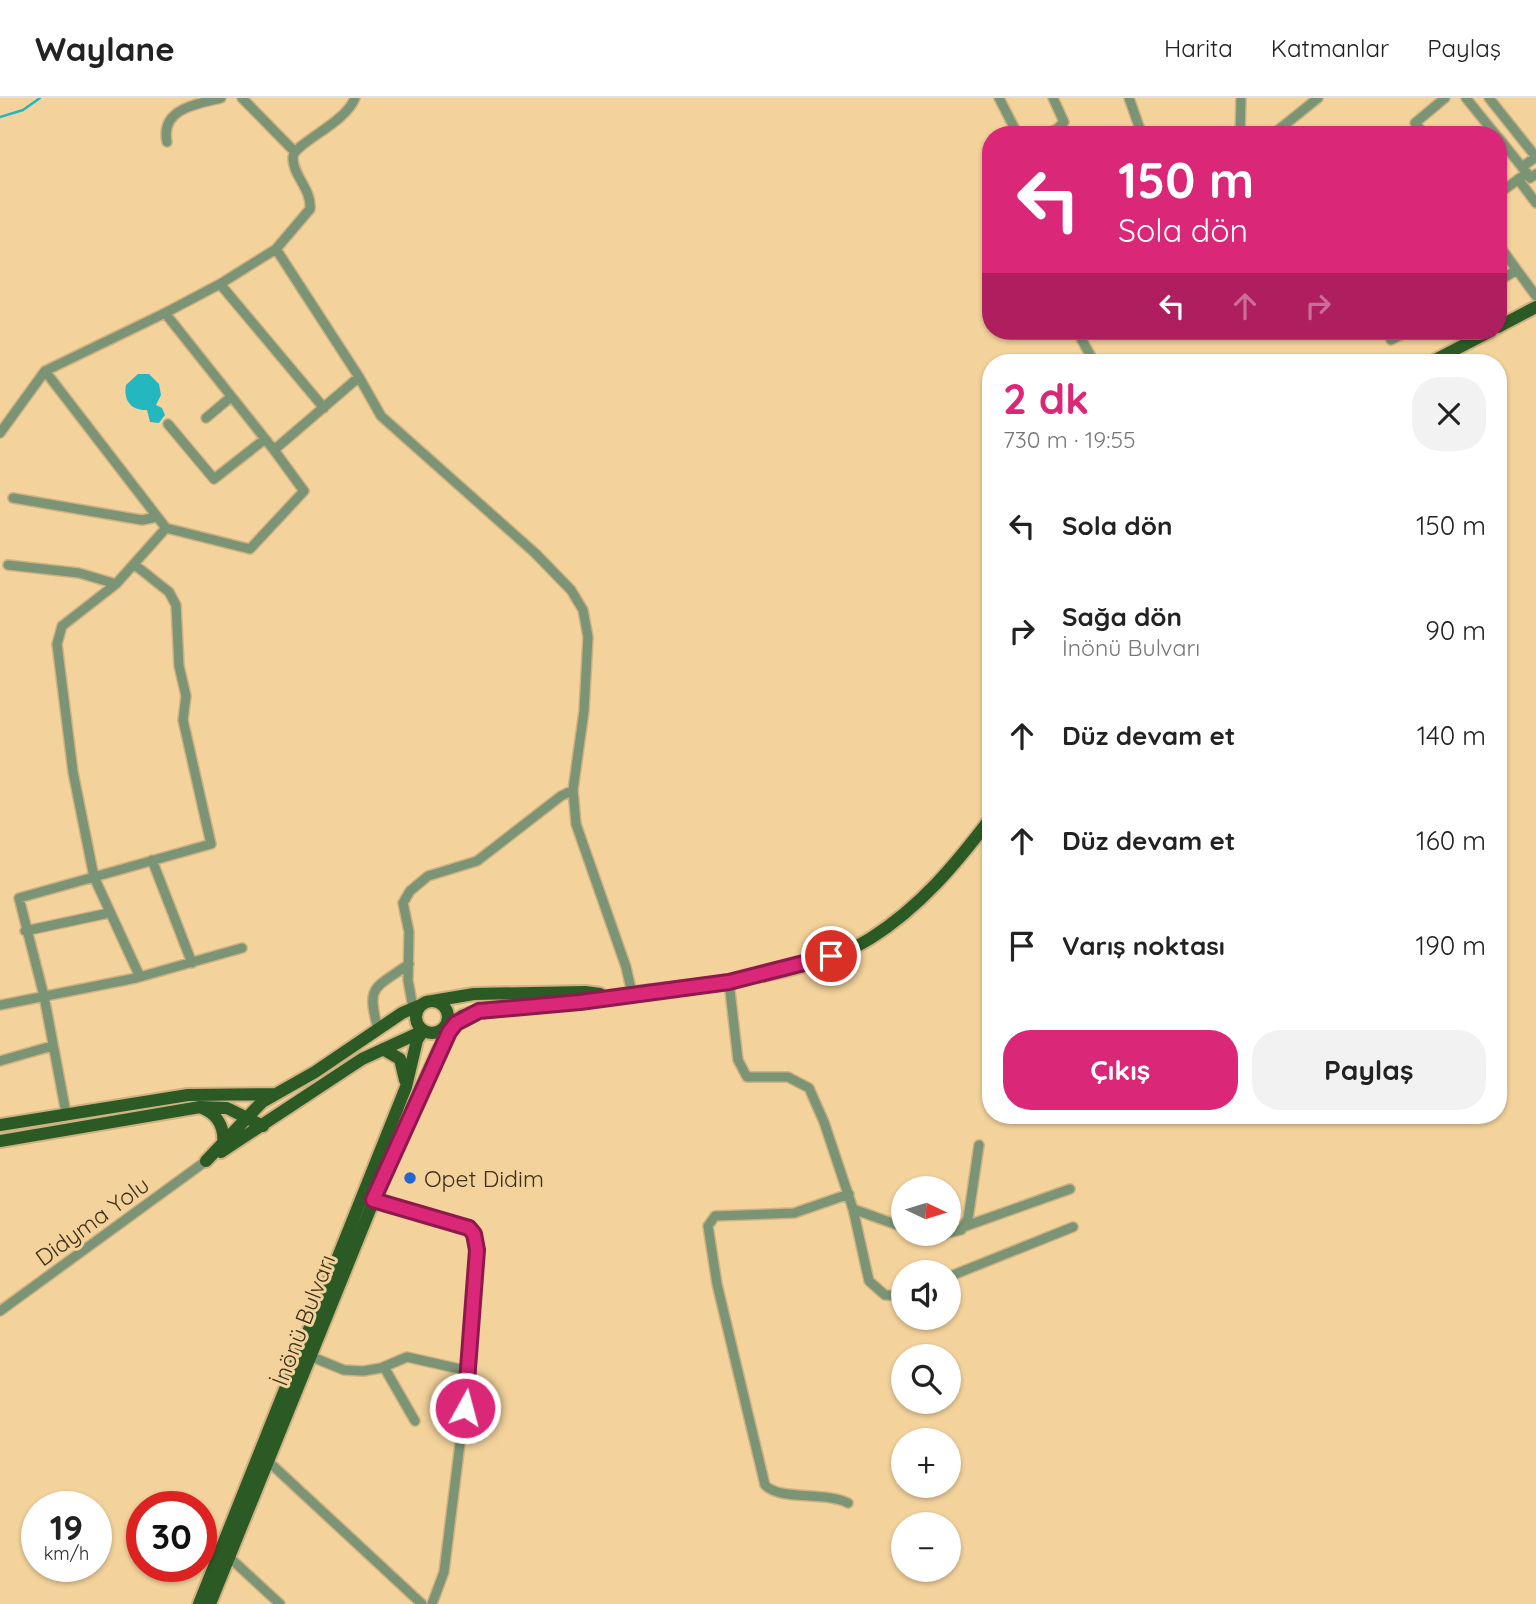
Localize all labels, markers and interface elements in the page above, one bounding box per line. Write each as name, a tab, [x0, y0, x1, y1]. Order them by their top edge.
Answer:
text: Waylane	[35, 28, 175, 69]
text: Harita	[1164, 33, 1233, 63]
text: Katmanlar	[1271, 33, 1389, 63]
text: Paylaş	[1427, 33, 1501, 63]
text: 150 m	[1118, 149, 1254, 210]
icon: left	[1003, 154, 1094, 245]
text: Sola dön	[1118, 210, 1248, 250]
icon: left	[1153, 287, 1191, 325]
icon: ahead	[1226, 287, 1264, 325]
icon: right	[1299, 287, 1337, 325]
text: 2 dk	[1003, 372, 1089, 425]
button: close	[1412, 377, 1486, 451]
text: 730 m · 19:55	[1003, 425, 1136, 454]
icon: left	[1003, 507, 1041, 545]
text: Sola dön	[1062, 509, 1172, 542]
text: 150 m	[1416, 509, 1486, 542]
text: Sağa dön	[1062, 600, 1182, 633]
icon: right	[1003, 612, 1041, 650]
text: 90 m	[1425, 614, 1486, 647]
text: İnönü Bulvarı	[1062, 633, 1200, 662]
icon: ahead	[1003, 717, 1041, 755]
text: Düz devam et	[1062, 719, 1235, 752]
text: 140 m	[1417, 719, 1486, 752]
icon: ahead	[1003, 822, 1041, 860]
text: Düz devam et	[1062, 824, 1235, 857]
text: 160 m	[1416, 824, 1486, 857]
pin	[801, 926, 861, 986]
icon: arrive	[1003, 927, 1041, 965]
text: Varış noktası	[1062, 929, 1225, 962]
text: 190 m	[1416, 929, 1486, 962]
icon: arrive	[812, 937, 850, 975]
button: Çıkış	[1003, 1030, 1238, 1110]
button: Paylaş	[1252, 1030, 1486, 1110]
place label: Opet Didim	[424, 1164, 544, 1193]
street label: Didyma Yolu	[29, 1170, 155, 1272]
marker: Opet Didim	[402, 1170, 418, 1186]
north arrow	[891, 1176, 961, 1246]
map controls	[891, 1176, 961, 1582]
street label: İnönü Bulvarı	[265, 1250, 341, 1390]
button: sound	[891, 1260, 961, 1330]
button: search	[891, 1344, 961, 1414]
position arrow	[428, 1371, 502, 1445]
button: +	[891, 1428, 961, 1498]
speed limit sign: 30	[126, 1491, 217, 1582]
text: 19	[50, 1505, 83, 1549]
button: −	[891, 1512, 961, 1582]
text: km/h	[44, 1542, 89, 1565]

